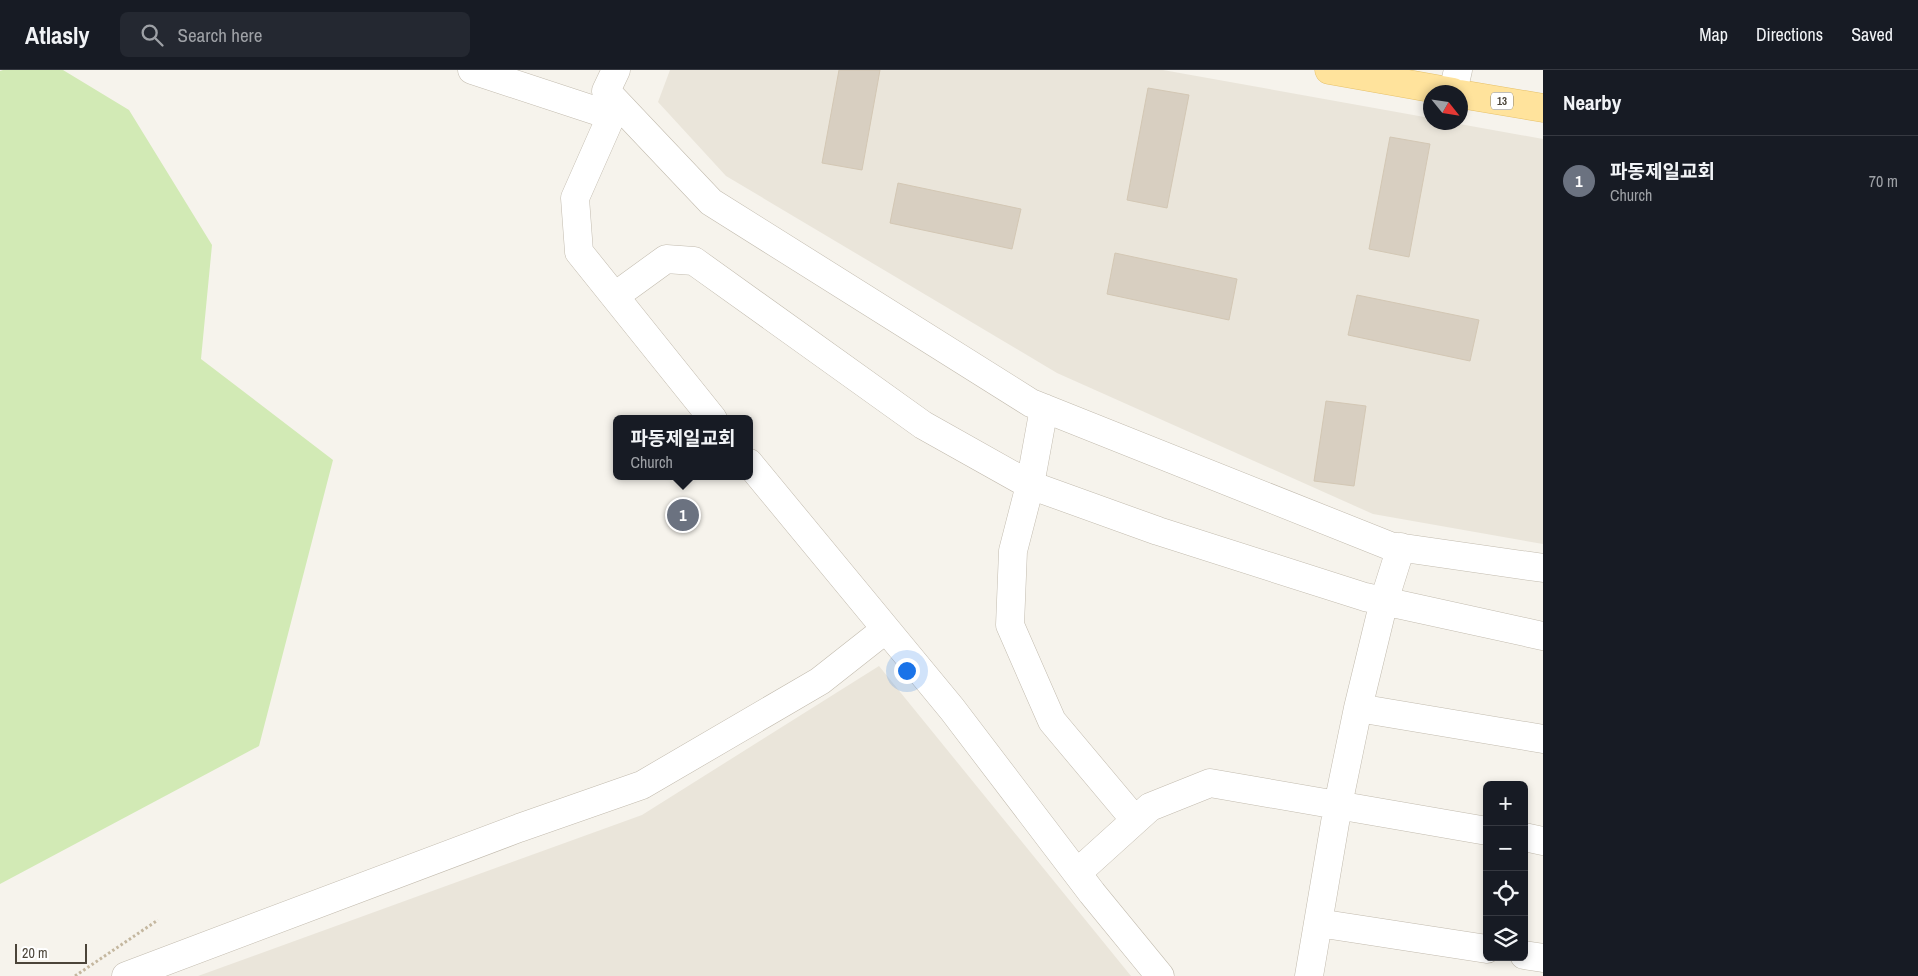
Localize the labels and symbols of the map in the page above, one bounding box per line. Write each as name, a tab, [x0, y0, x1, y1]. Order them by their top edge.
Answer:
north arrow	[1423, 85, 1468, 130]
road number: 13	[1491, 92, 1513, 110]
pin: 1	[667, 496, 699, 534]
your location	[894, 658, 920, 684]
scale bar	[15, 941, 88, 964]

